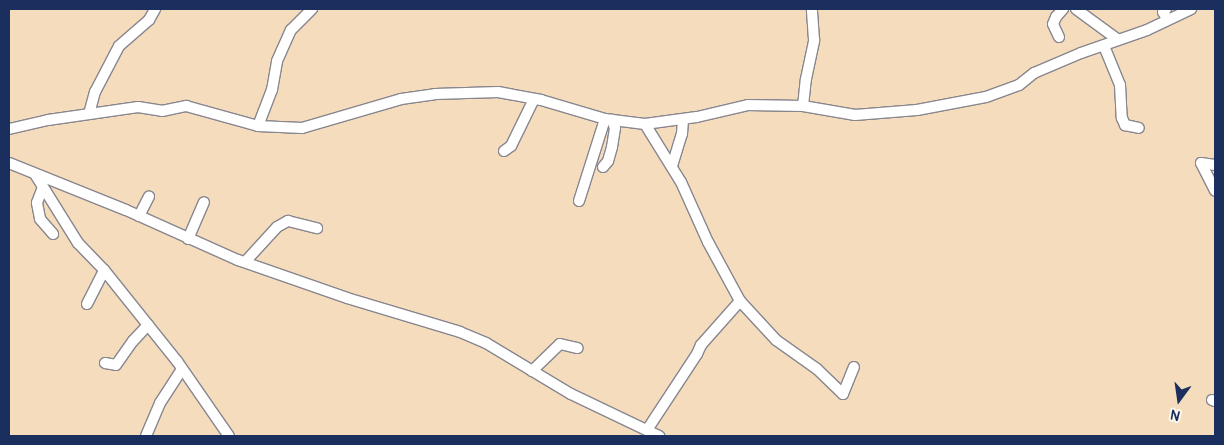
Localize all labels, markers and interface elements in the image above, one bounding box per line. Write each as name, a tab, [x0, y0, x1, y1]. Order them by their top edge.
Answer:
north arrow	[1154, 375, 1204, 425]
text: N	[1169, 406, 1182, 424]

